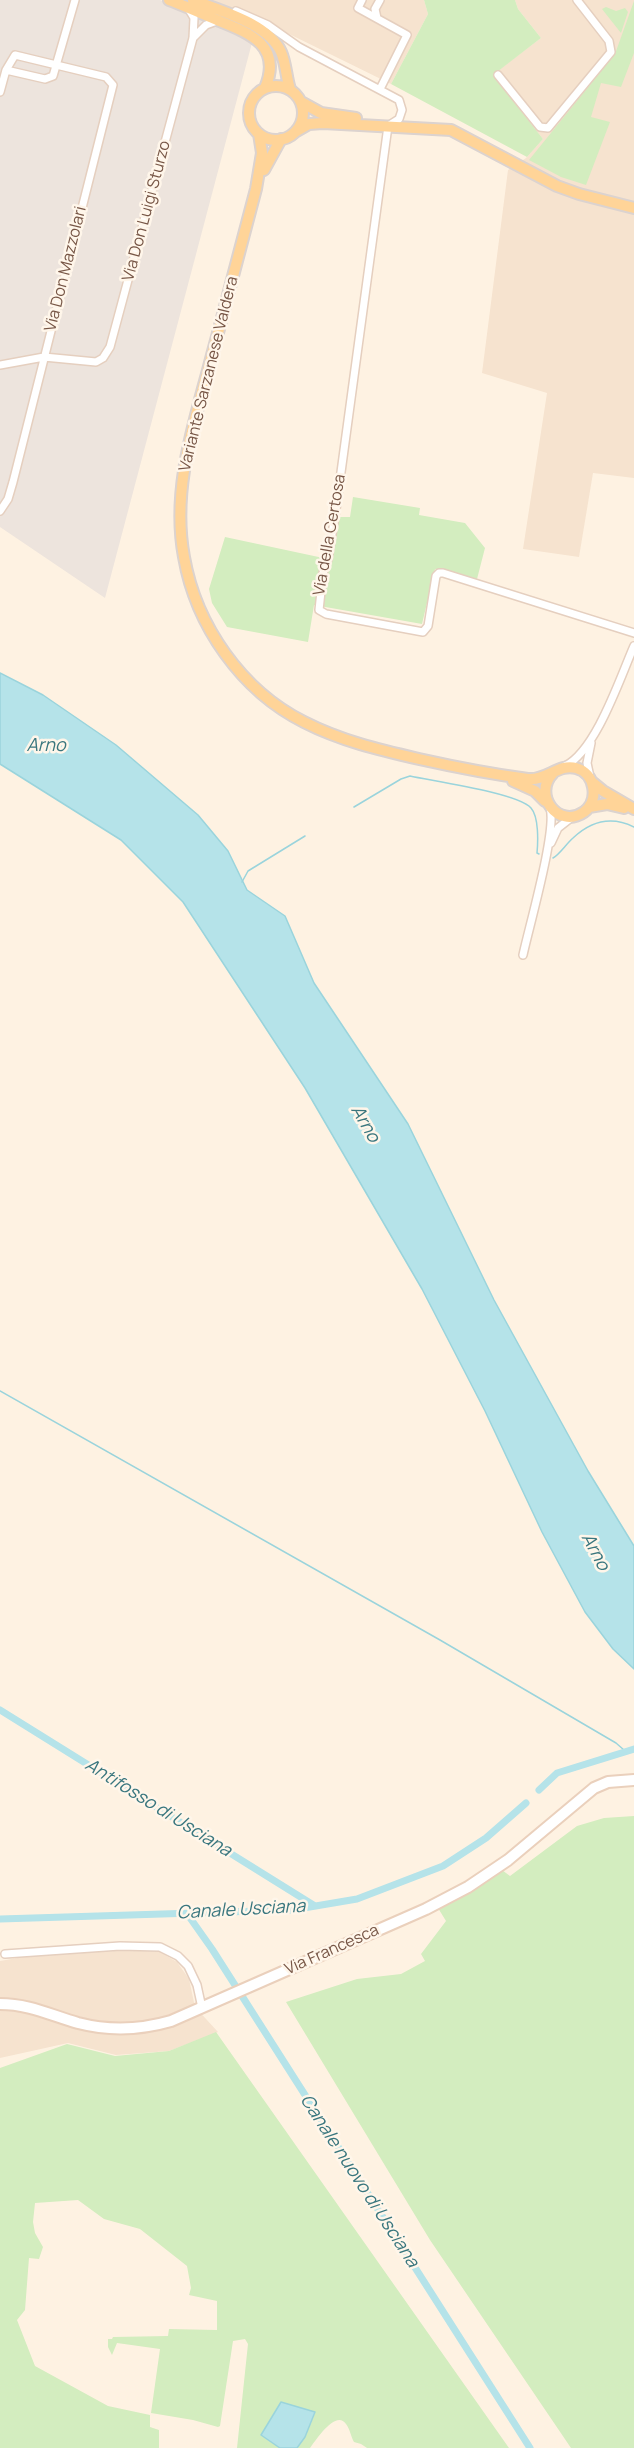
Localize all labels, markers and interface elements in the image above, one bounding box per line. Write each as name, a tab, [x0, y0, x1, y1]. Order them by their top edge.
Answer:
street label: Via Don Luigi Sturzo	[119, 139, 175, 283]
street label: Via Don Mazzolari	[41, 204, 91, 334]
street label: Variante Sarzanese Valdera	[175, 275, 243, 473]
street label: Via della Certosa	[310, 473, 350, 597]
water label: Arno	[26, 735, 66, 757]
water label: Arno	[346, 1102, 384, 1146]
water label: Arno	[576, 1530, 614, 1574]
water label: Antifosso di Usciana	[81, 1754, 235, 1862]
water label: Canale Usciana	[176, 1896, 306, 1924]
street label: Via Francesca	[282, 1921, 382, 1979]
water label: Canale nuovo di Usciana	[295, 2091, 423, 2271]

